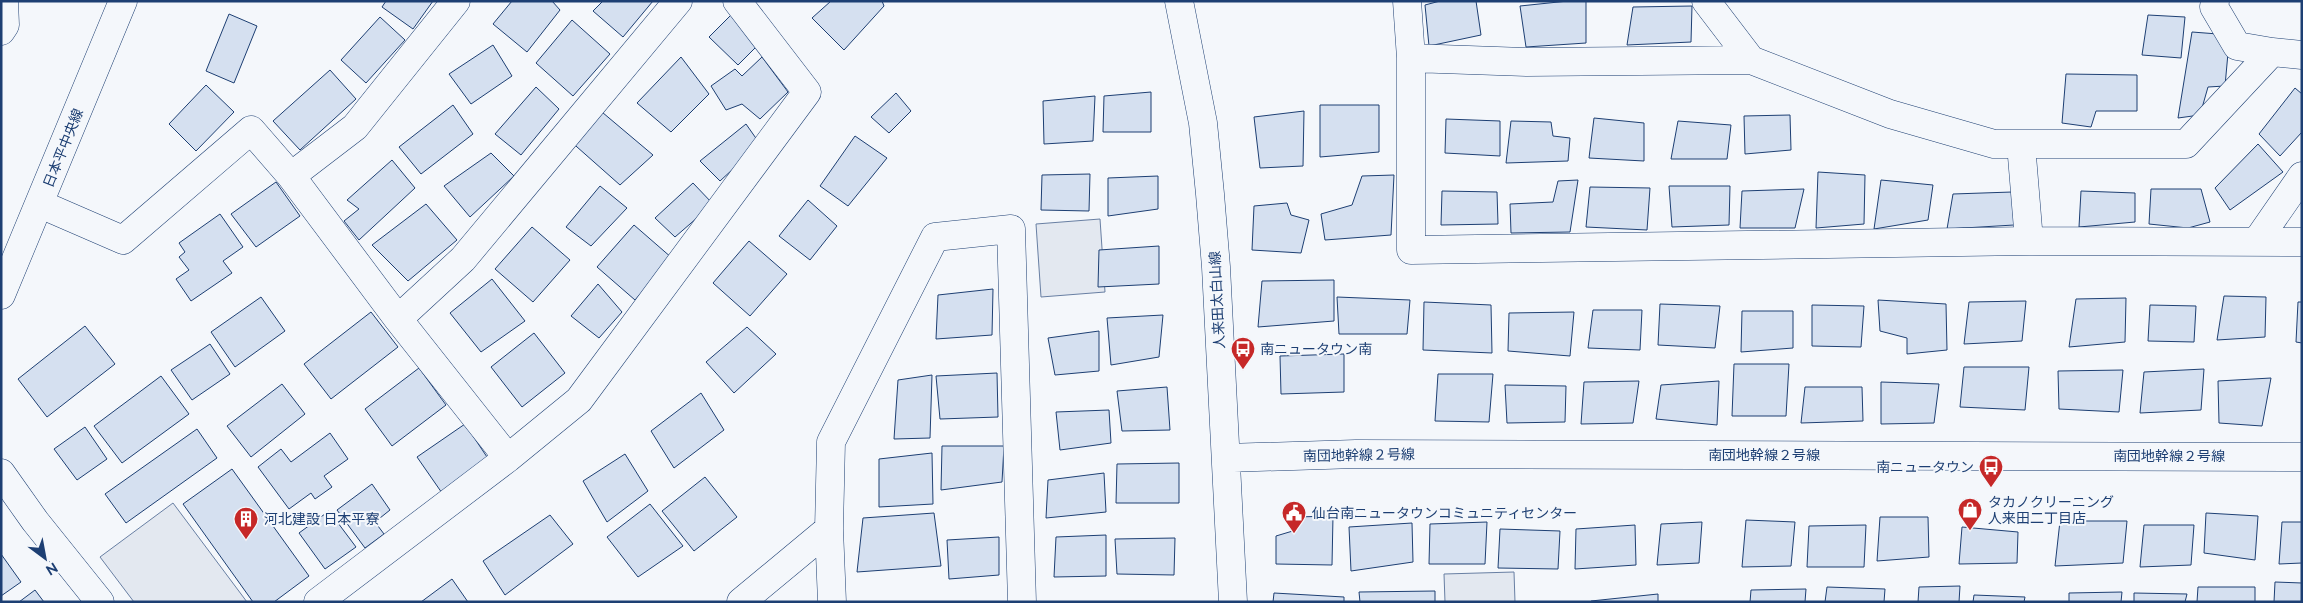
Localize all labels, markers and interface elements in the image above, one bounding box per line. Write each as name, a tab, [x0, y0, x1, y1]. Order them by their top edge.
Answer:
street label: 日本平中央線	[40, 106, 86, 190]
street label: 人来田太白山線	[1206, 251, 1228, 349]
bus stop icon: 南ニュータウン南	[1230, 336, 1256, 370]
place label: 南ニュータウン南	[1260, 341, 1372, 357]
street label: 南団地幹線２号線	[1303, 446, 1415, 464]
street label: 南団地幹線２号線	[1708, 447, 1820, 463]
street label: 南団地幹線２号線	[2113, 448, 2225, 464]
bus stop icon: 南ニュータウン	[1978, 454, 2004, 488]
place label: 南ニュータウン	[1876, 459, 1974, 475]
place label: タカノクリーニング 人来田二丁目店	[1988, 494, 2114, 526]
shop icon: タカノクリーニング 人来田二丁目店	[1957, 497, 1983, 531]
public building icon: 仙台南ニュータウンコミュニティセンター	[1281, 500, 1307, 534]
place label: 仙台南ニュータウンコミュニティセンター	[1312, 505, 1577, 521]
building icon: 河北建設 日本平寮	[233, 506, 259, 540]
place label: 河北建設 日本平寮	[264, 511, 380, 527]
north arrow	[20, 533, 70, 583]
text: N	[43, 559, 61, 579]

